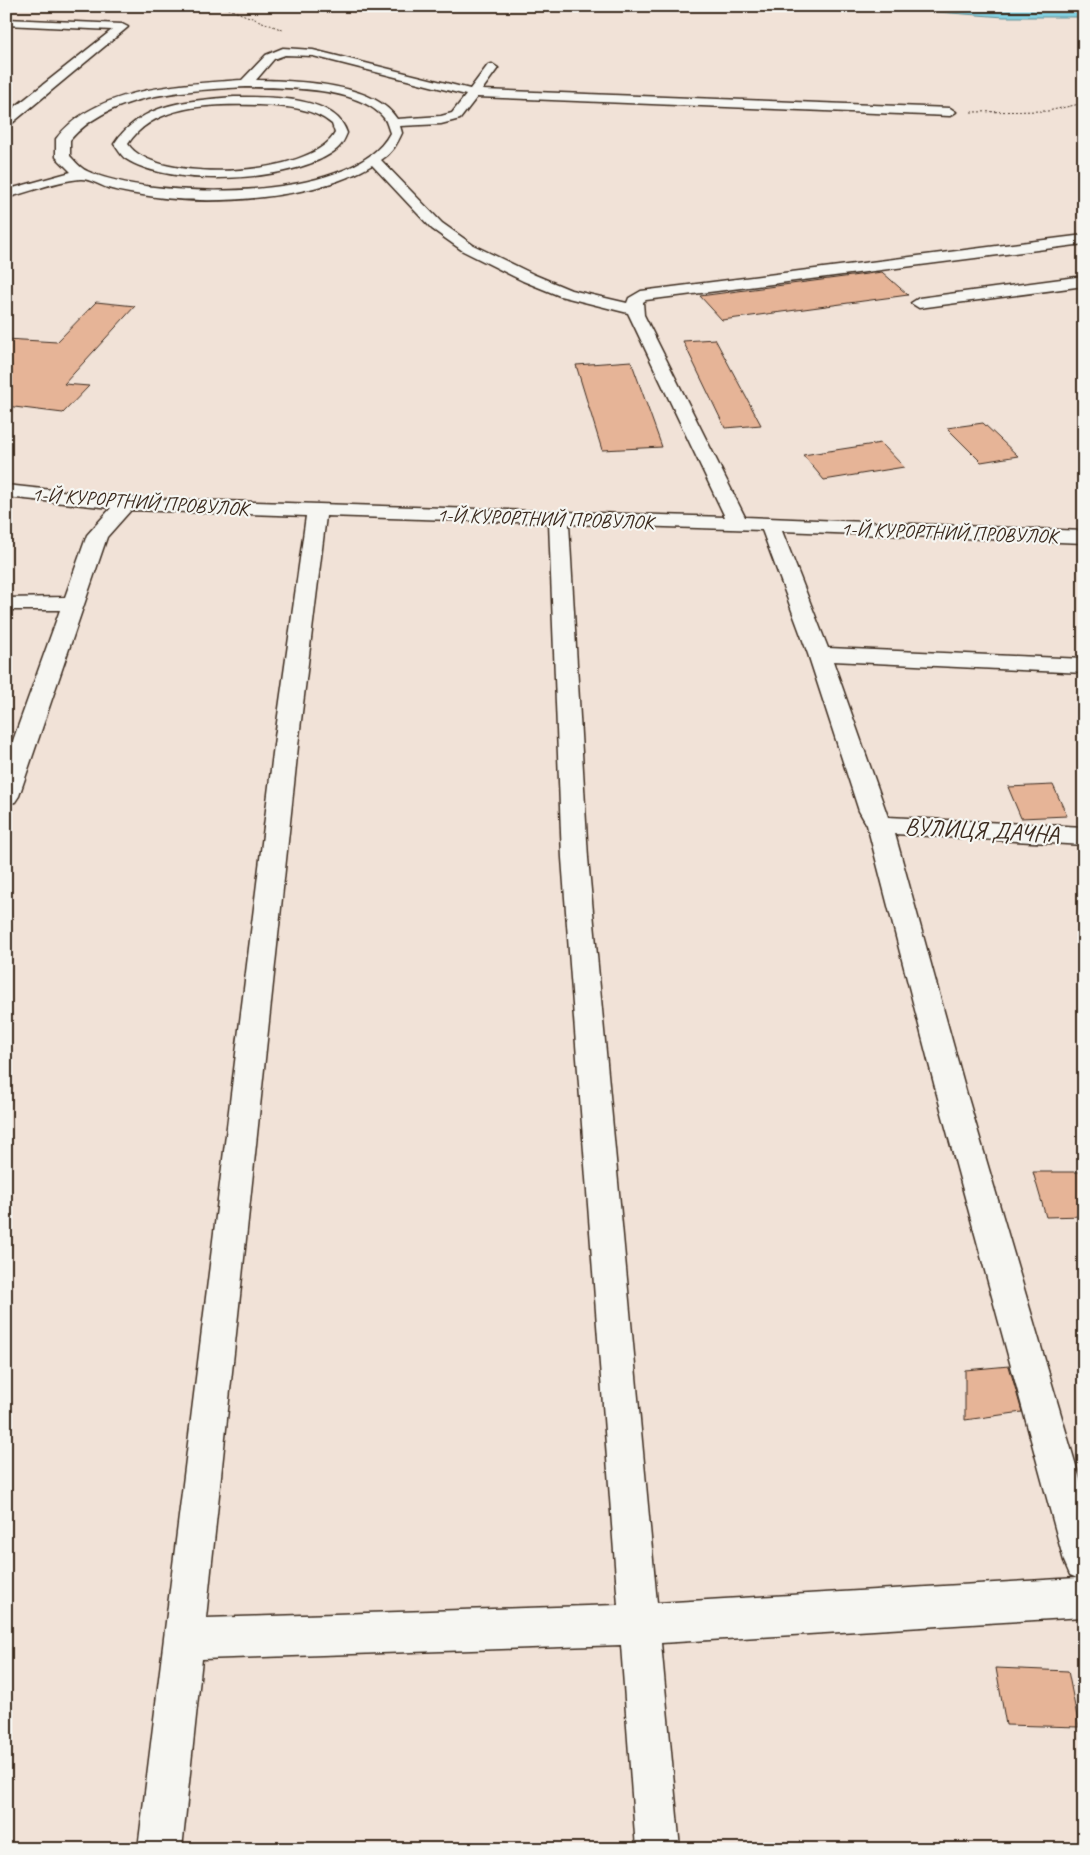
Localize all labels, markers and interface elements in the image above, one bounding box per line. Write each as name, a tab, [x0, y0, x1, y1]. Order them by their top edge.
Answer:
street label: 1-Й КУРОРТНИЙ ПРОВУЛОК	[31, 481, 252, 522]
street label: 1-Й КУРОРТНИЙ ПРОВУЛОК	[436, 502, 657, 535]
street label: 1-Й КУРОРТНИЙ ПРОВУЛОК	[840, 516, 1061, 549]
street label: ВУЛИЦЯ ДАЧНА	[904, 811, 1061, 849]

